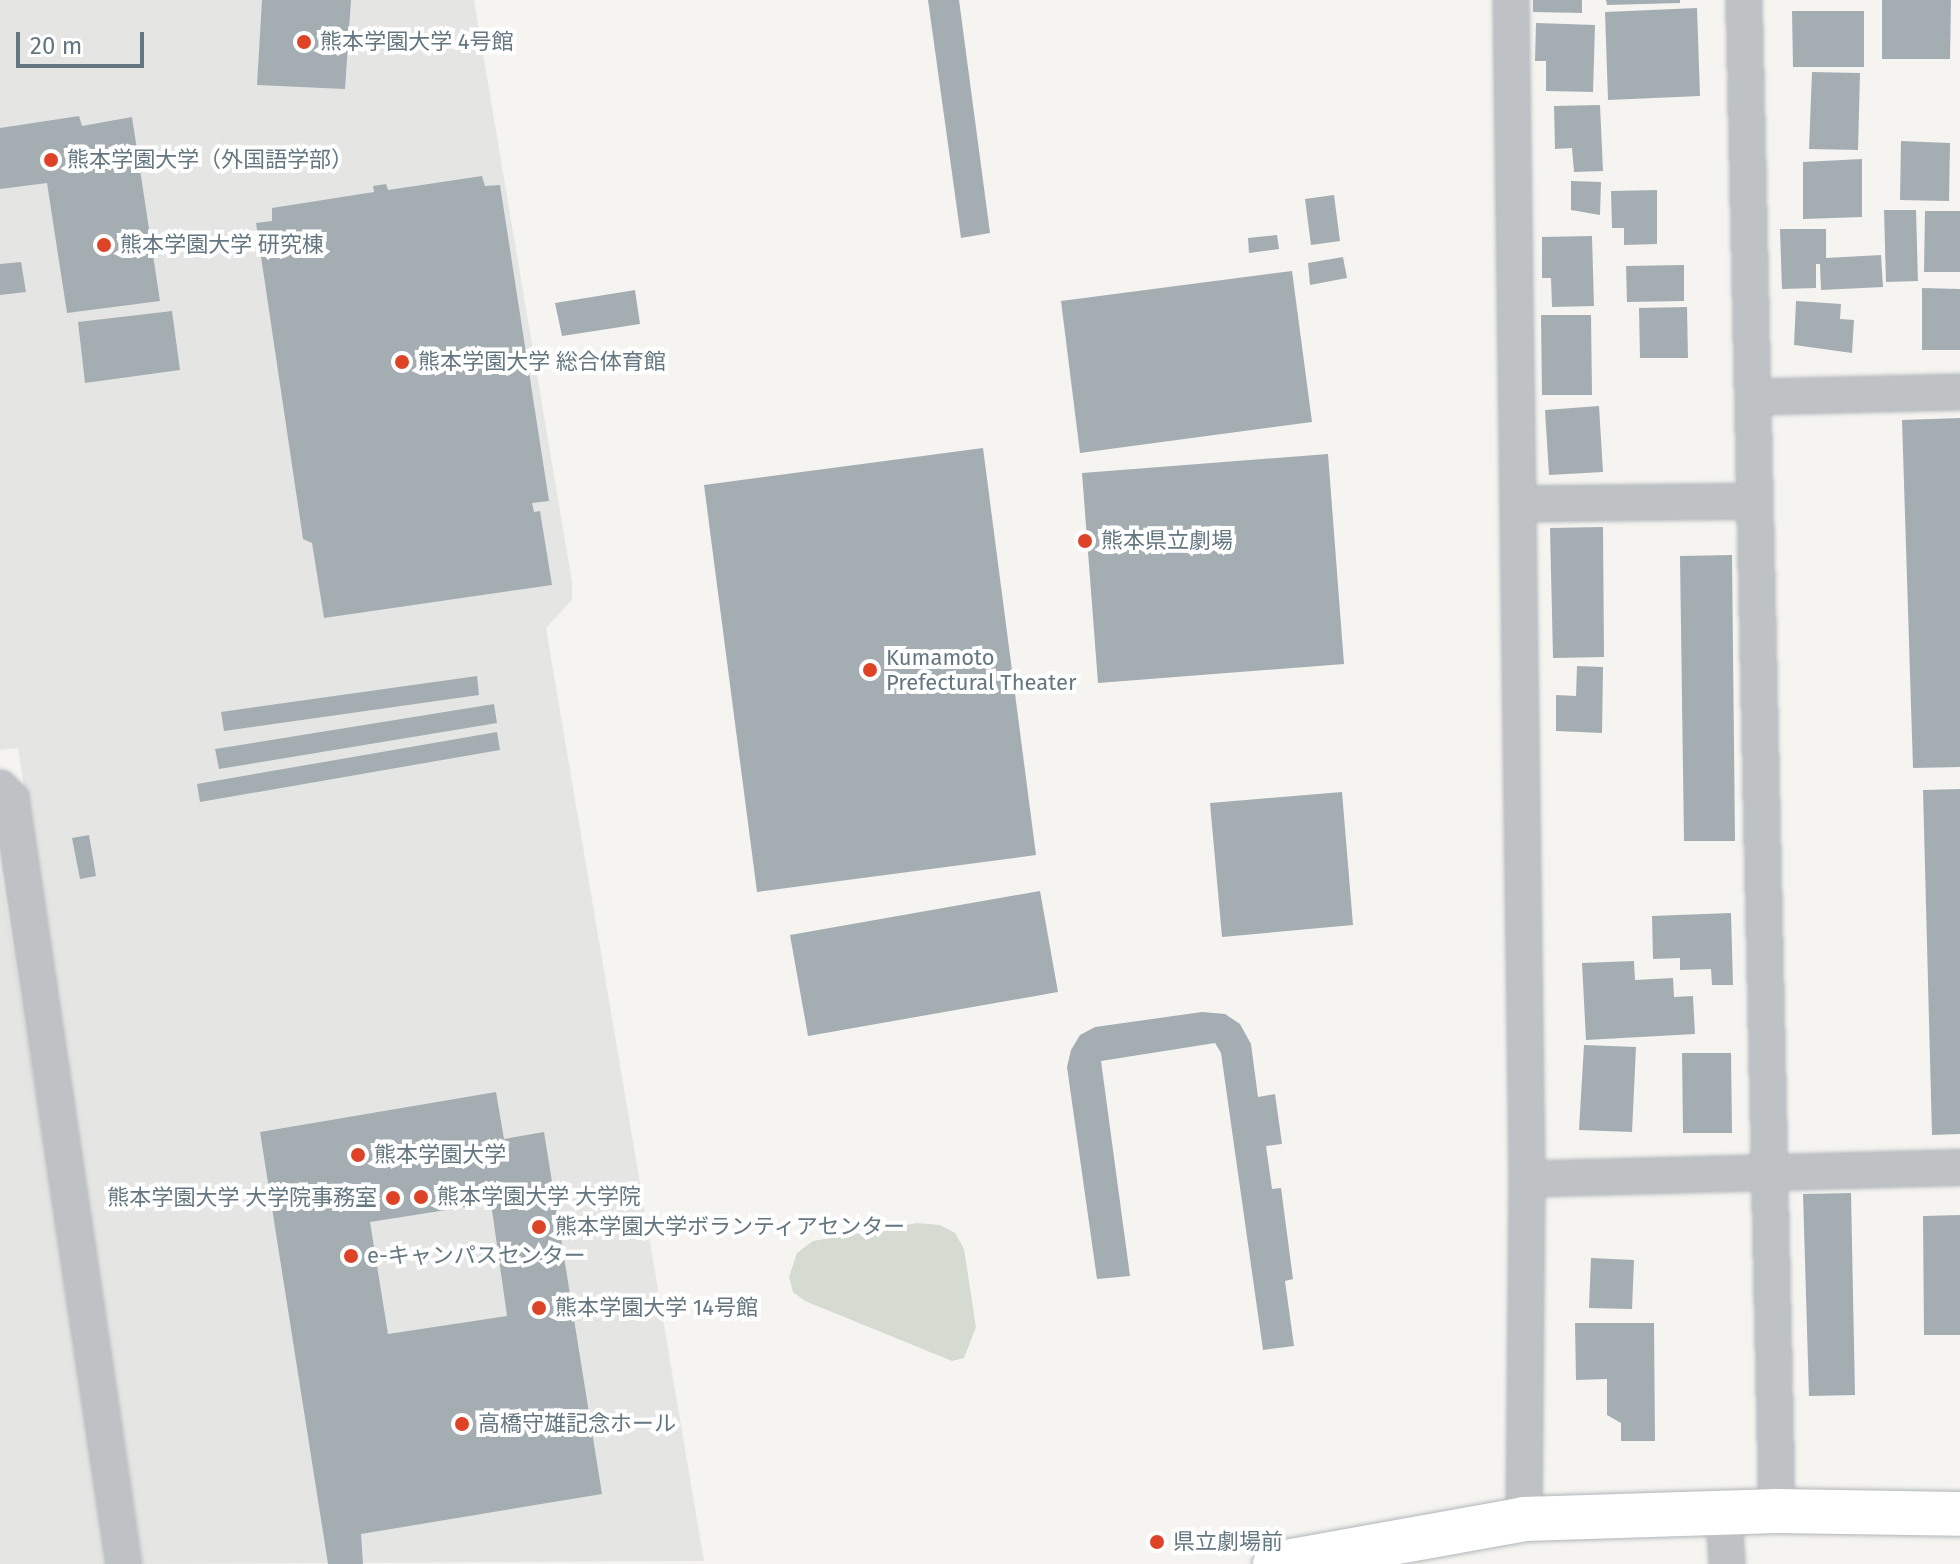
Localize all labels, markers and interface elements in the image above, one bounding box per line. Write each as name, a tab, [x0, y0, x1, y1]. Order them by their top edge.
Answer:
scale bar	[20, 16, 148, 66]
place label: 熊本学園大学 4号館	[320, 29, 514, 55]
text: 20 m	[30, 32, 82, 60]
marker: 熊本学園大学 4号館	[295, 33, 313, 51]
place label: 熊本学園大学（外国語学部）	[67, 147, 353, 173]
marker: 熊本学園大学（外国語学部）	[42, 151, 60, 169]
place label: 熊本学園大学 研究棟	[120, 232, 324, 258]
marker: 熊本学園大学 研究棟	[95, 236, 113, 254]
place label: 熊本学園大学 総合体育館	[418, 349, 666, 375]
marker: 熊本学園大学 総合体育館	[393, 353, 411, 371]
place label: 熊本県立劇場	[1101, 528, 1233, 554]
marker: 熊本県立劇場	[1076, 532, 1094, 550]
place label: Kumamoto Prefectural Theater	[886, 644, 1076, 696]
marker: Kumamoto Prefectural Theater	[861, 661, 879, 679]
place label: 熊本学園大学	[374, 1142, 506, 1168]
marker: 熊本学園大学	[349, 1146, 367, 1164]
place label: 熊本学園大学 大学院	[437, 1184, 641, 1210]
place label: 熊本学園大学 大学院事務室	[107, 1185, 377, 1211]
marker: 熊本学園大学 大学院	[412, 1188, 430, 1206]
marker: 熊本学園大学 大学院事務室	[384, 1189, 402, 1207]
place label: 熊本学園大学ボランティアセンター	[555, 1214, 907, 1240]
marker: 熊本学園大学ボランティアセンター	[530, 1218, 548, 1236]
place label: e-キャンパスセンター	[367, 1243, 586, 1269]
marker: e-キャンパスセンター	[342, 1247, 360, 1265]
place label: 熊本学園大学 14号館	[555, 1295, 758, 1321]
marker: 熊本学園大学 14号館	[530, 1299, 548, 1317]
place label: 高橋守雄記念ホール	[478, 1411, 676, 1437]
marker: 高橋守雄記念ホール	[453, 1415, 471, 1433]
place label: 県立劇場前	[1173, 1529, 1283, 1555]
marker: 県立劇場前	[1148, 1533, 1166, 1551]

